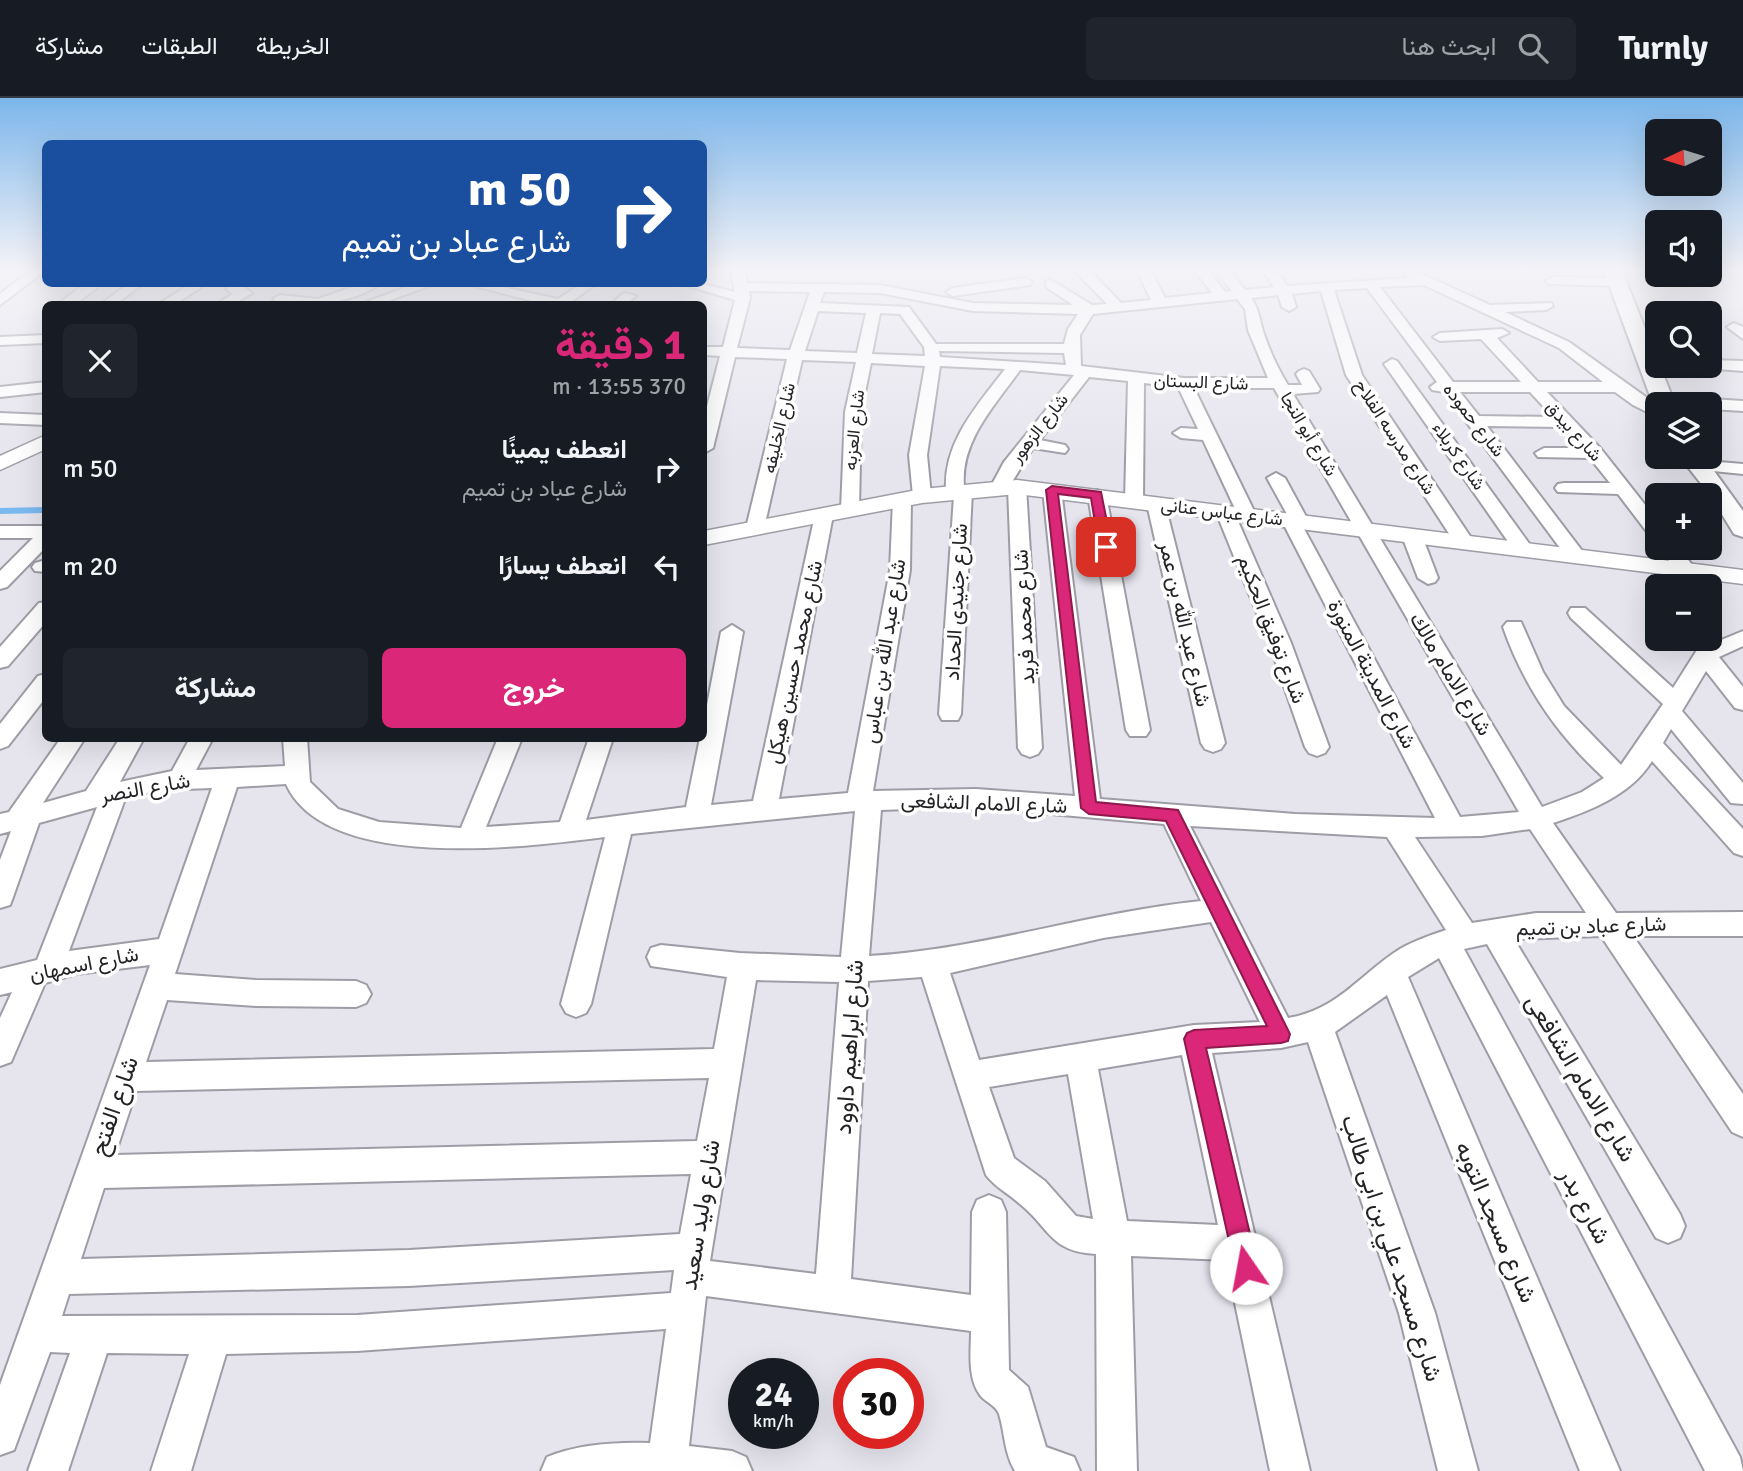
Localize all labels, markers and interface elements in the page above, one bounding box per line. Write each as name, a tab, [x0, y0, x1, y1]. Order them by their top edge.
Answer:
search box	[1086, 17, 1576, 80]
text: Turnly	[1618, 28, 1708, 69]
icon: search	[1514, 29, 1552, 67]
text: مشاركة	[35, 31, 103, 61]
text: الطبقات	[141, 31, 218, 61]
text: الخريطة	[256, 31, 330, 61]
text: ابحث هنا	[1402, 31, 1496, 63]
north arrow	[1645, 119, 1722, 196]
map controls	[1645, 119, 1722, 651]
text: 50 m	[468, 159, 571, 219]
icon: right	[595, 168, 686, 259]
button: sound	[1645, 210, 1722, 287]
text: شارع عباد بن تميم	[341, 222, 571, 261]
button: search	[1645, 301, 1722, 378]
text: 1 دقيقة	[555, 320, 686, 371]
button: close	[63, 324, 137, 398]
street label: شارع البستان	[1153, 369, 1249, 396]
text: 370 m · 13:55	[552, 372, 686, 401]
street label: شارع مدرسه الفلاح	[1349, 375, 1440, 499]
street label: شارع حموده	[1438, 379, 1510, 462]
street label: شارع الخليفه	[758, 381, 801, 476]
street label: شارع أبو النجا	[1274, 388, 1343, 480]
street label: شارع العزبه	[839, 389, 870, 472]
street label: شارع الزهور	[1005, 389, 1074, 468]
button: layers	[1645, 392, 1722, 469]
street label: شارع بيدق	[1540, 396, 1607, 467]
street label: شارع كربلاء	[1427, 418, 1490, 495]
text: انعطف يمينًا	[501, 434, 627, 466]
icon: right	[648, 450, 686, 488]
text: 50 m	[63, 453, 118, 485]
text: شارع عباد بن تميم	[462, 474, 627, 503]
button: +	[1645, 483, 1722, 560]
street label: شارع عباس عنانى	[1160, 494, 1284, 531]
pin	[1076, 517, 1136, 577]
street label: شارع جنيدى الحداد	[939, 523, 974, 681]
icon: arrive	[1087, 528, 1125, 566]
street label: شارع عبد الله بن عمر	[1152, 538, 1217, 709]
icon: left	[648, 548, 686, 586]
street label: شارع محمد فريد	[1007, 549, 1042, 685]
text: انعطف يسارًا	[498, 550, 627, 582]
text: 20 m	[63, 551, 118, 583]
street label: شارع توفيق الحكيم	[1231, 551, 1312, 708]
street label: شارع عبد الله بن عباس	[857, 557, 912, 745]
street label: شارع محمد حسين هيكل	[760, 558, 829, 766]
button: −	[1645, 574, 1722, 651]
street label: شارع المدينة المنورة	[1321, 595, 1422, 753]
street label: شارع الامام مالك	[1403, 608, 1498, 741]
button: مشاركة	[63, 648, 368, 728]
button: خروج	[382, 648, 686, 728]
street label: شارع النصر	[97, 767, 192, 810]
street label: شارع الامام الشافعى	[900, 787, 1068, 820]
street label: شارع عباد بن تميم	[1515, 910, 1667, 943]
street label: شارع اسمهان	[27, 941, 141, 988]
street label: شارع ابراهيم داوود	[828, 959, 871, 1135]
street label: شارع الامام الشافعى	[1518, 989, 1643, 1168]
street label: شارع الفتح	[83, 1052, 147, 1160]
street label: شارع مسجد علي بن ابى طالب	[1331, 1111, 1449, 1386]
street label: شارع مسجد التوبه	[1448, 1137, 1543, 1308]
street label: شارع وليد سعيد	[673, 1138, 728, 1293]
street label: شارع بدر	[1551, 1162, 1617, 1250]
position arrow	[1209, 1231, 1283, 1305]
speed limit sign: 30	[833, 1358, 924, 1449]
text: 24	[755, 1373, 792, 1416]
text: km/h	[753, 1410, 794, 1432]

